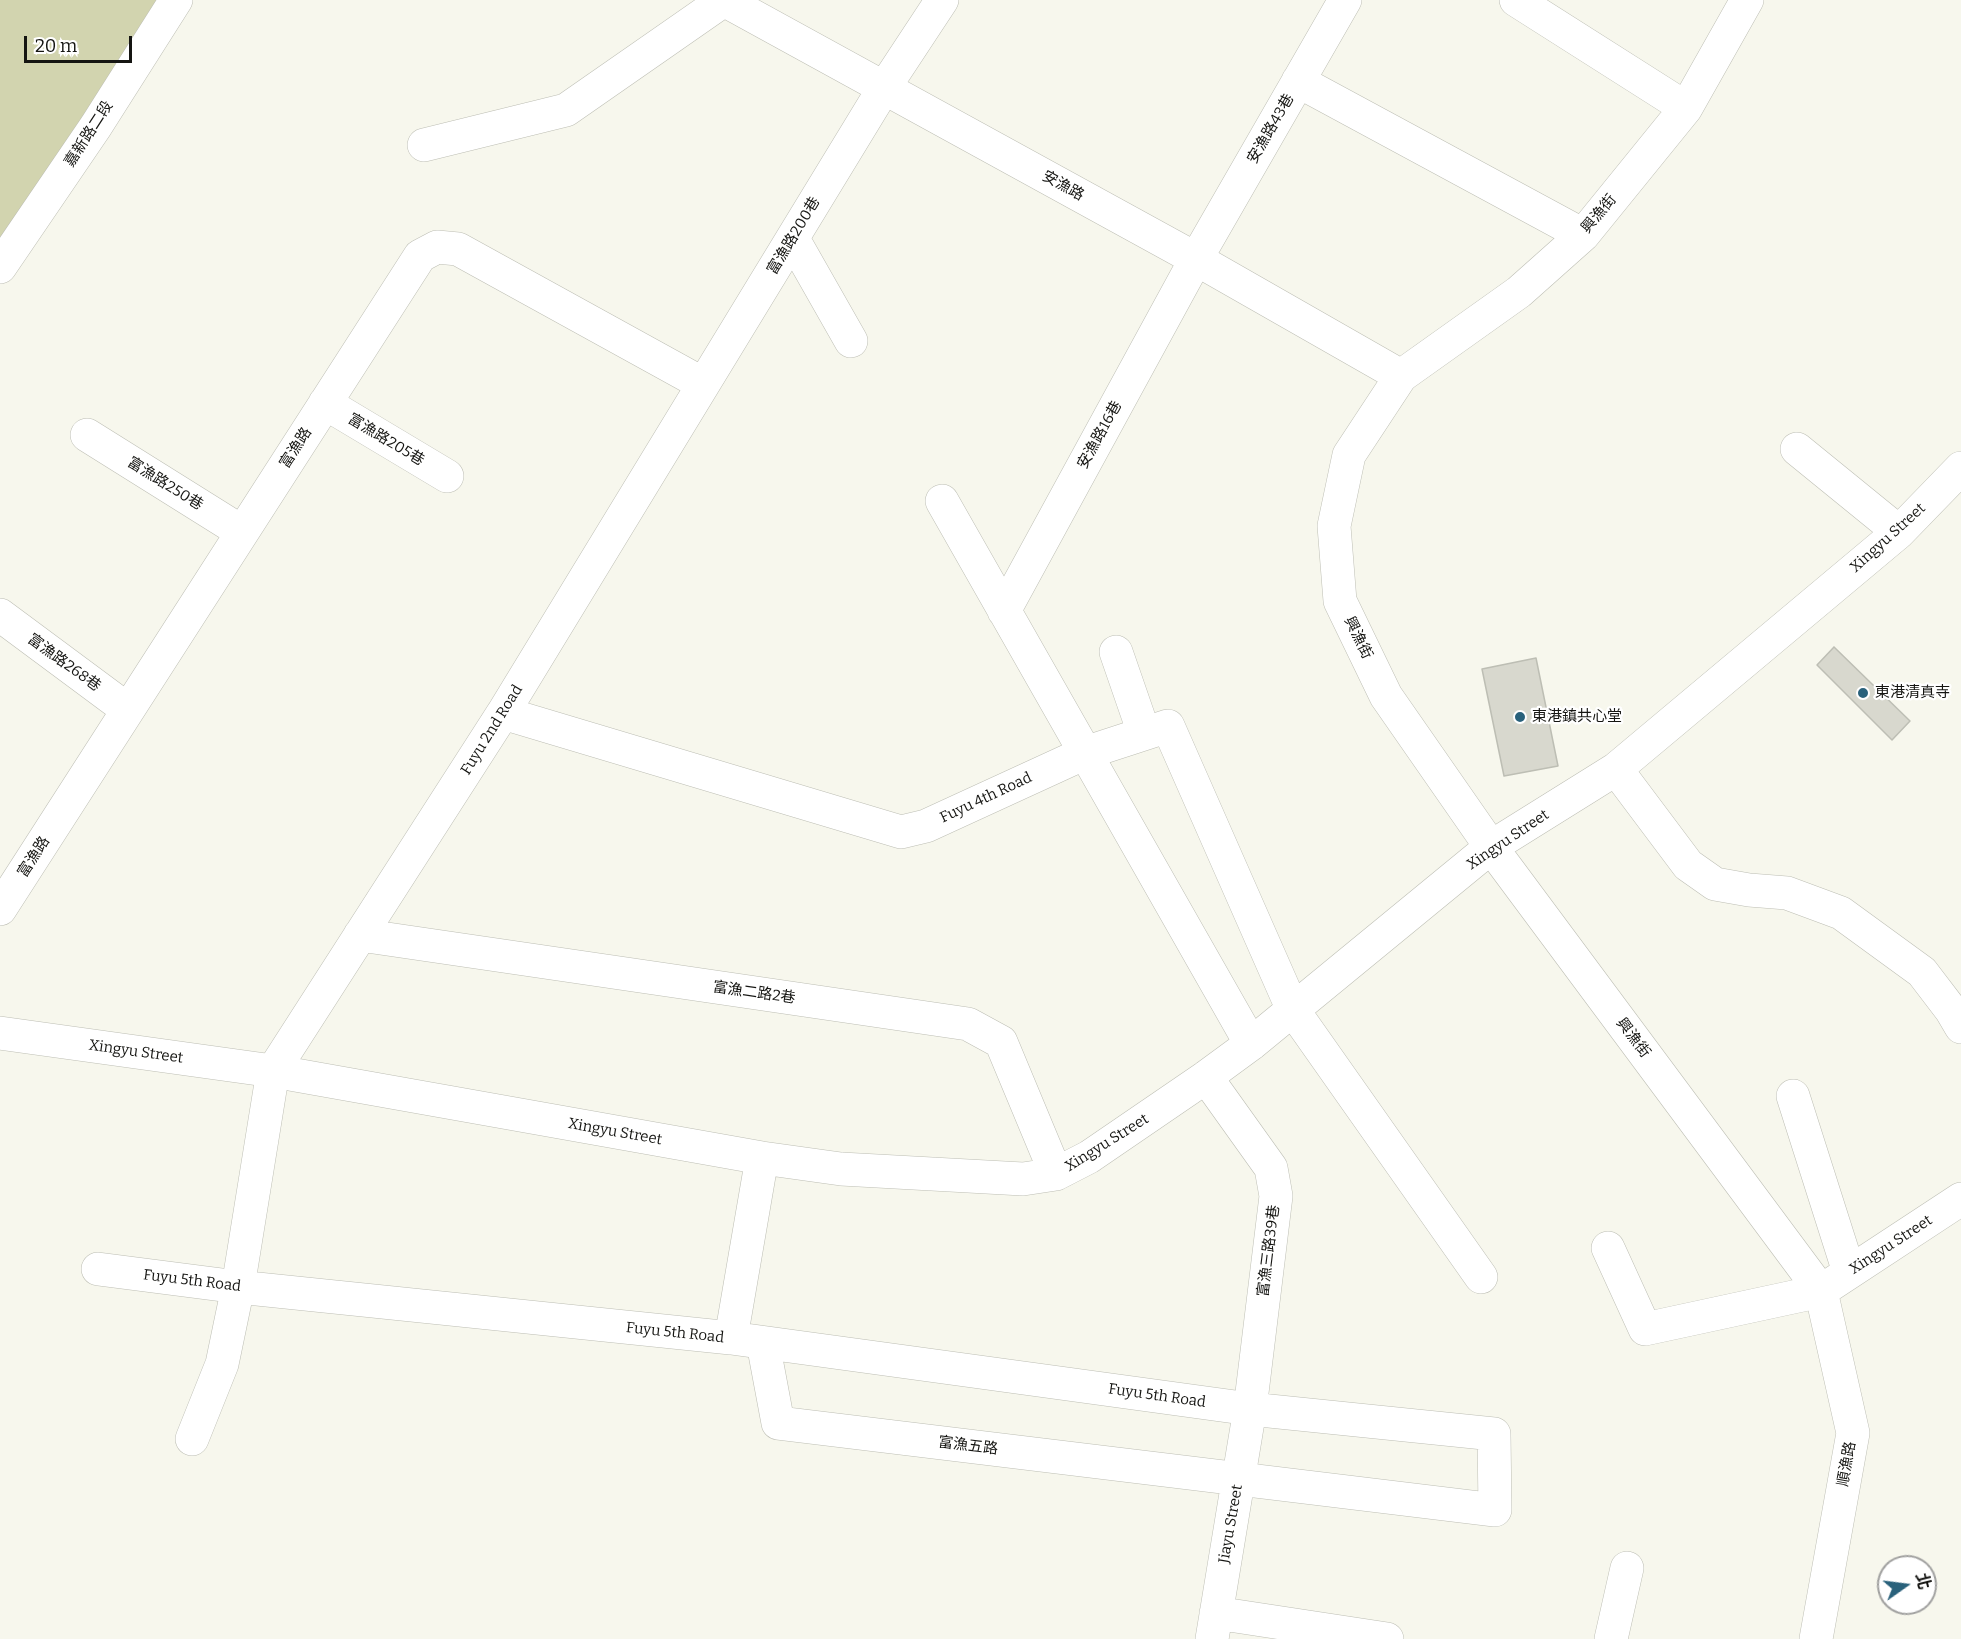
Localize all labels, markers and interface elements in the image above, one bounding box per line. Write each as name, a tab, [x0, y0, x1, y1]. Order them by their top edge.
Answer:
scale bar	[27, 24, 135, 62]
text: 20 m	[35, 35, 77, 57]
street label: 安漁路43巷	[1244, 91, 1298, 167]
street label: 嘉新路二段	[61, 98, 117, 170]
street label: 安漁路	[1039, 167, 1087, 205]
street label: 興漁街	[1578, 191, 1620, 237]
street label: 富漁路200巷	[764, 194, 824, 278]
street label: 安漁路16巷	[1074, 398, 1126, 472]
street label: 富漁路205巷	[345, 410, 427, 470]
street label: 富漁路	[276, 424, 316, 472]
street label: 富漁路250巷	[124, 454, 206, 514]
street label: Xingyu Street	[1847, 500, 1929, 576]
street label: 興漁街	[1340, 614, 1376, 662]
street label: 富漁路268巷	[24, 630, 104, 696]
street label: Fuyu 2nd Road	[457, 682, 527, 778]
place label: 東港清真寺	[1875, 684, 1950, 702]
marker: 東港清真寺	[1856, 686, 1870, 700]
place label: 東港鎮共心堂	[1532, 708, 1622, 726]
marker: 東港鎮共心堂	[1513, 710, 1527, 724]
street label: Fuyu 4th Road	[937, 769, 1035, 827]
street label: Xingyu Street	[1464, 806, 1552, 874]
street label: 富漁路	[14, 833, 54, 881]
street label: 富漁二路2巷	[712, 978, 796, 1008]
street label: 興漁街	[1612, 1015, 1654, 1061]
street label: Xingyu Street	[88, 1036, 184, 1068]
street label: Xingyu Street	[1062, 1110, 1152, 1176]
street label: Xingyu Street	[567, 1115, 663, 1149]
street label: 富漁三路39巷	[1254, 1204, 1284, 1298]
street label: Xingyu Street	[1846, 1212, 1936, 1278]
street label: Fuyu 5th Road	[142, 1266, 242, 1296]
street label: Fuyu 5th Road	[625, 1319, 725, 1347]
street label: Fuyu 5th Road	[1107, 1380, 1207, 1412]
street label: 富漁五路	[937, 1433, 999, 1459]
street label: 順漁路	[1834, 1440, 1860, 1488]
street label: Jiayu Street	[1215, 1483, 1247, 1565]
north arrow	[1877, 1555, 1937, 1615]
text: 北	[1912, 1571, 1934, 1591]

